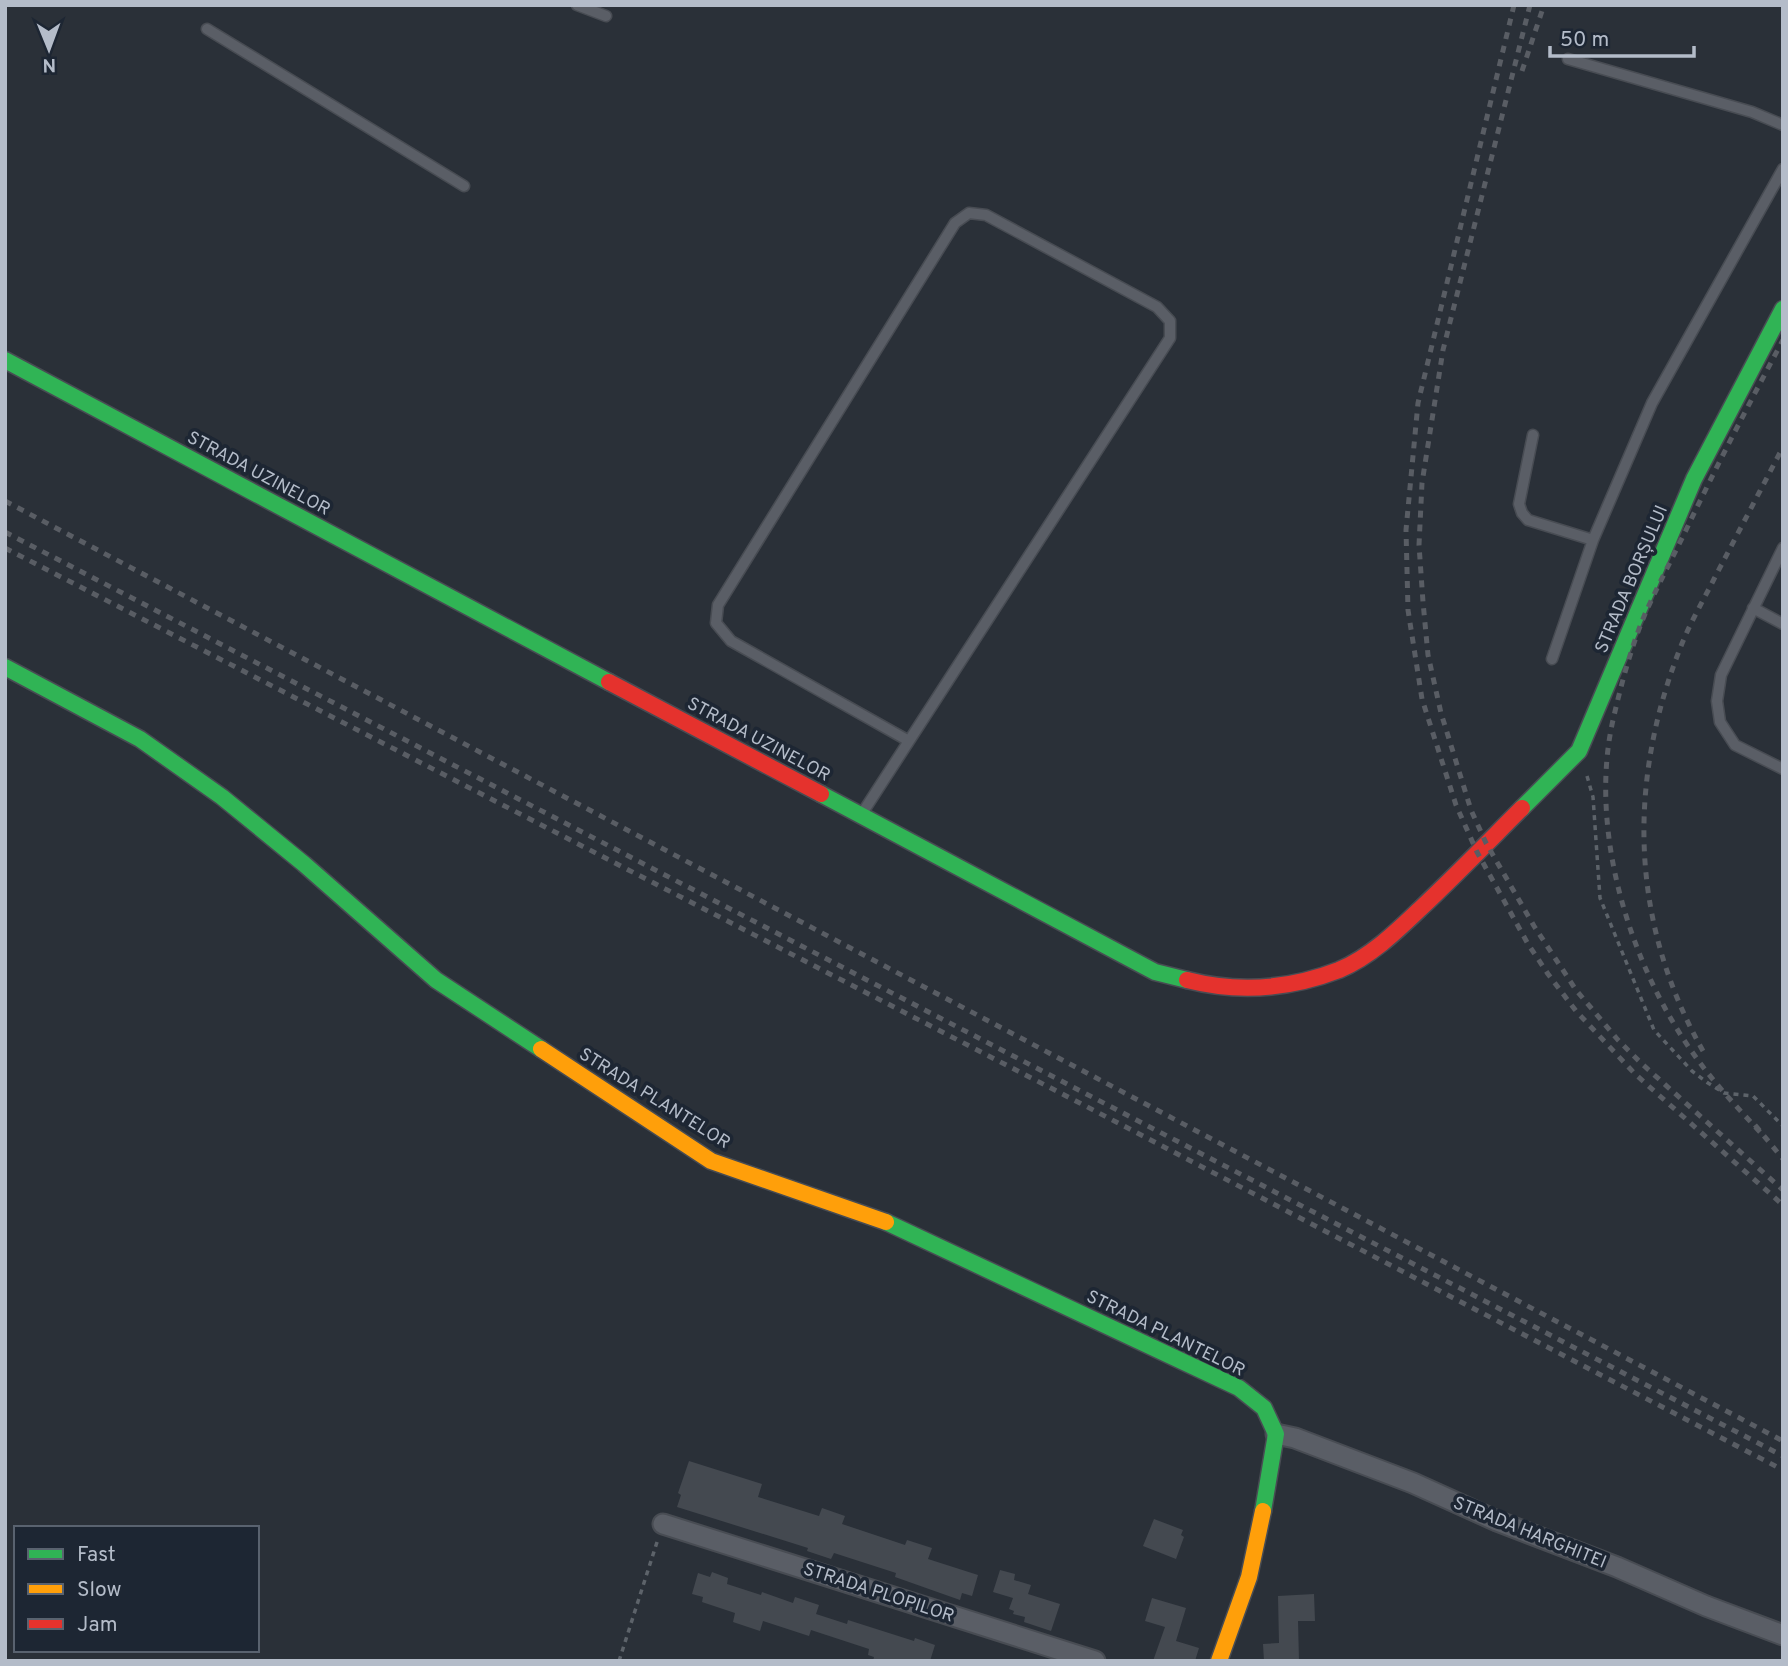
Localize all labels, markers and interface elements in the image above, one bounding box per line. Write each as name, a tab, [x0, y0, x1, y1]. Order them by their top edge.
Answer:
north arrow	[14, 14, 84, 84]
scale bar	[1550, 14, 1694, 58]
text: 50 m	[1560, 27, 1609, 54]
text: N	[42, 52, 56, 76]
street label: STRADA UZINELOR	[183, 427, 334, 522]
street label: STRADA BORȘULUI	[1591, 502, 1674, 657]
street label: STRADA UZINELOR	[683, 693, 834, 788]
street label: STRADA PLANTELOR	[574, 1043, 734, 1155]
street label: STRADA PLANTELOR	[1082, 1286, 1249, 1383]
street label: STRADA HARGHITEI	[1449, 1492, 1610, 1575]
legend	[14, 1526, 259, 1652]
text: Fast	[77, 1542, 116, 1569]
street label: STRADA PLOPILOR	[800, 1558, 957, 1629]
text: Slow	[77, 1577, 122, 1604]
text: Jam	[77, 1612, 118, 1639]

